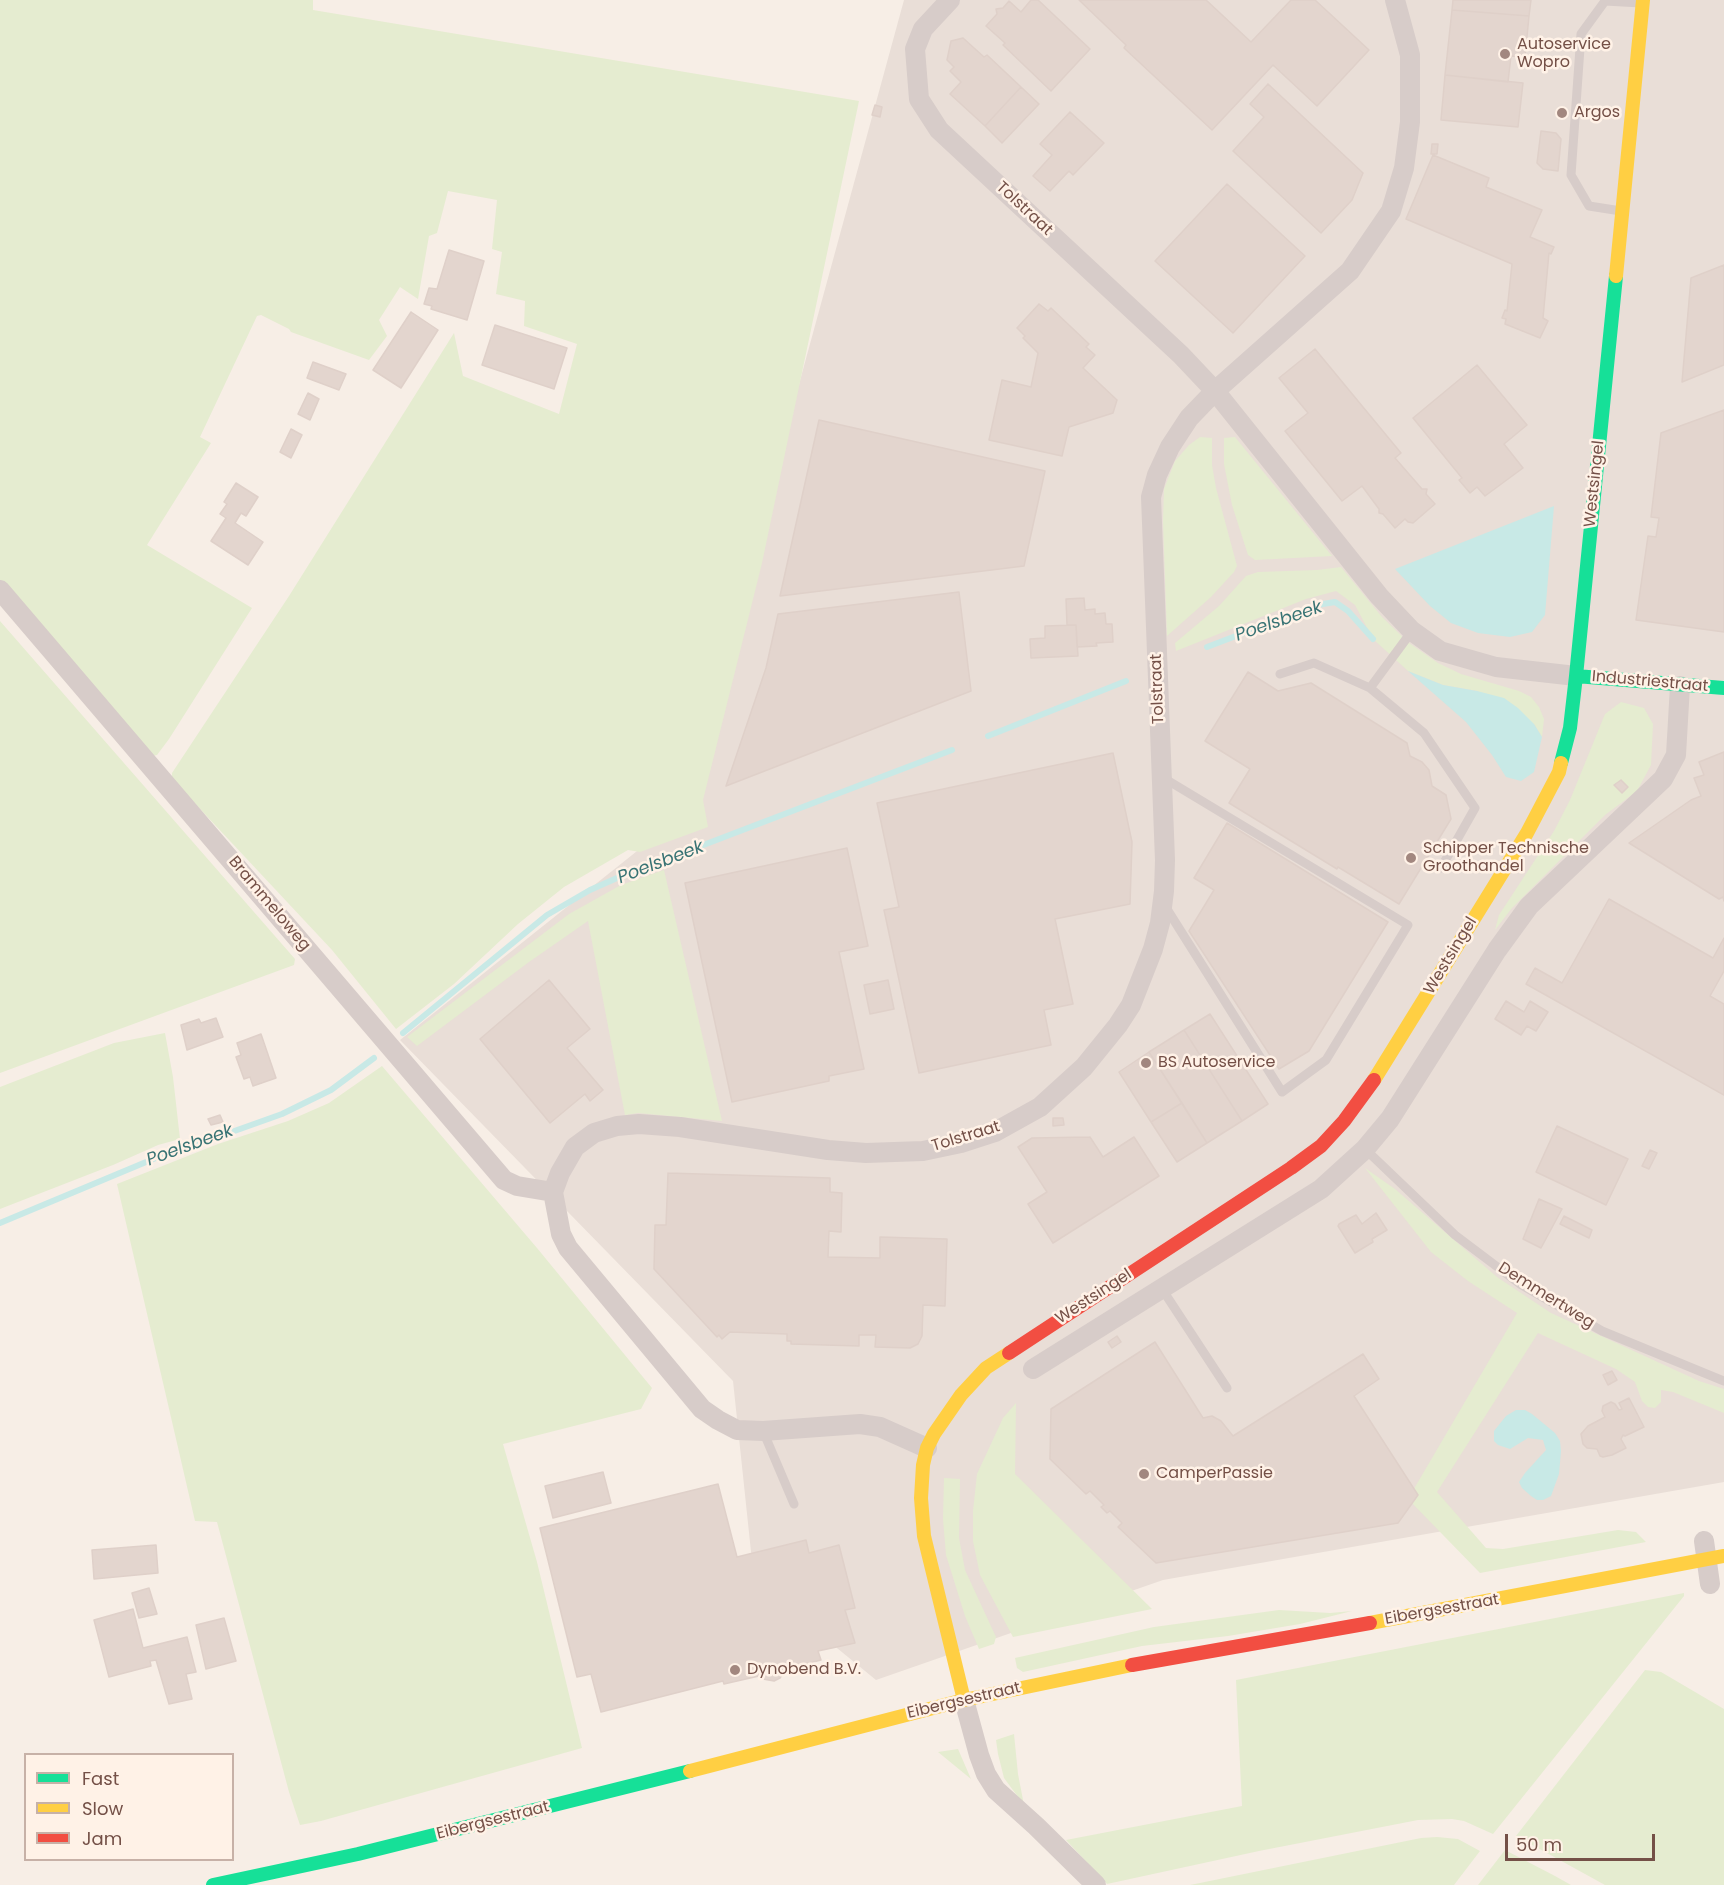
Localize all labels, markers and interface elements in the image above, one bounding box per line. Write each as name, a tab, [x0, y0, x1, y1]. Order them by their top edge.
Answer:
place label: Autoservice Wopro	[1517, 35, 1611, 73]
marker: Autoservice Wopro	[1498, 47, 1512, 61]
place label: Argos	[1574, 103, 1620, 123]
marker: Argos	[1555, 106, 1569, 120]
street label: Tolstraat	[992, 178, 1056, 240]
street label: Westsingel	[1581, 440, 1609, 528]
water label: Poelsbeek	[1233, 597, 1325, 647]
street label: Tolstraat	[1147, 653, 1169, 725]
street label: Industriestraat	[1591, 667, 1709, 697]
water label: Poelsbeek	[615, 837, 707, 889]
place label: Schipper Technische Groothandel	[1423, 839, 1589, 877]
marker: Schipper Technische Groothandel	[1404, 851, 1418, 865]
street label: Brammeloweg	[224, 853, 314, 955]
street label: Westsingel	[1420, 914, 1482, 998]
place label: BS Autoservice	[1158, 1053, 1275, 1073]
marker: BS Autoservice	[1139, 1056, 1153, 1070]
street label: Tolstraat	[930, 1118, 1002, 1156]
water label: Poelsbeek	[144, 1120, 236, 1172]
street label: Demmertweg	[1494, 1259, 1598, 1333]
street label: Westsingel	[1052, 1265, 1136, 1329]
place label: CamperPassie	[1156, 1464, 1273, 1484]
marker: CamperPassie	[1137, 1467, 1151, 1481]
street label: Eibergsestraat	[1383, 1591, 1501, 1629]
place label: Dynobend B.V.	[747, 1660, 861, 1680]
marker: Dynobend B.V.	[728, 1663, 742, 1677]
street label: Eibergsestraat	[906, 1679, 1022, 1723]
legend	[24, 1753, 234, 1861]
text: Fast	[82, 1766, 119, 1791]
text: Slow	[82, 1796, 123, 1821]
street label: Eibergsestraat	[435, 1798, 551, 1844]
scale bar	[1508, 1822, 1658, 1860]
text: Jam	[82, 1826, 122, 1851]
text: 50 m	[1516, 1832, 1562, 1857]

